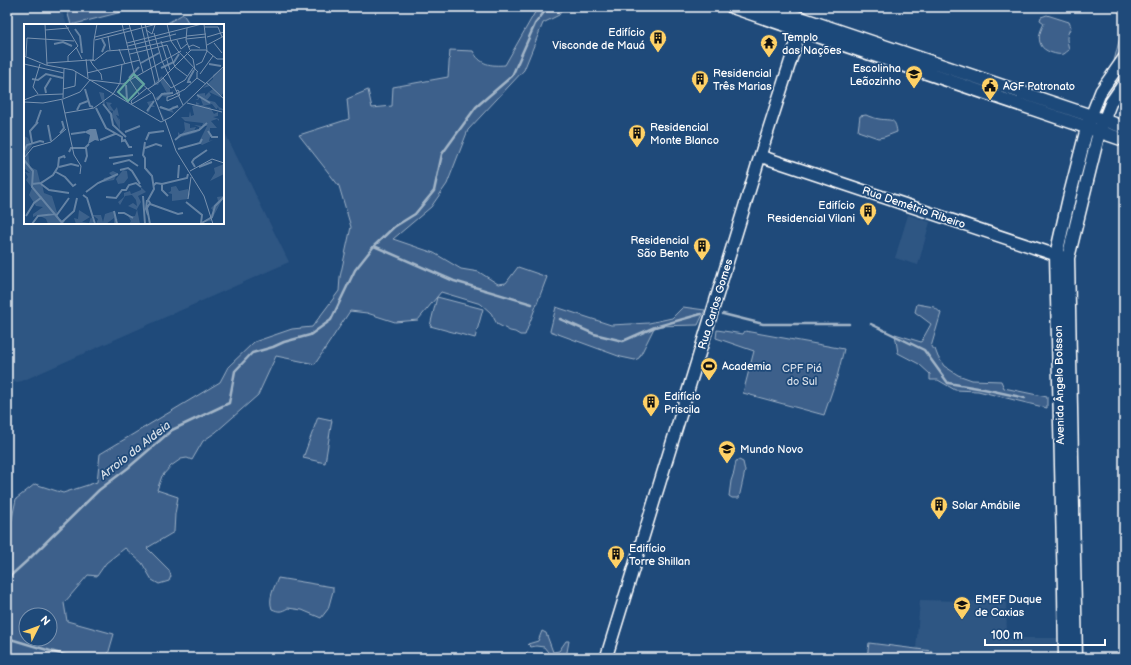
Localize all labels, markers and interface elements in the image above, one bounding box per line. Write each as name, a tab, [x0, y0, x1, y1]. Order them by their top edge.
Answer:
inset map	[24, 24, 224, 224]
place label: Edifício Visconde de Mauá	[552, 26, 645, 52]
building icon: Edifício Visconde de Mauá	[648, 28, 668, 53]
place label: Templo das Nações	[782, 31, 842, 57]
temple icon: Templo das Nações	[759, 33, 779, 58]
place label: Escolinha Leãozinho	[850, 62, 901, 88]
school or university icon: Escolinha Leãozinho	[904, 64, 924, 89]
place label: Residencial Três Marias	[713, 67, 772, 93]
building icon: Residencial Três Marias	[690, 69, 710, 94]
public building icon: AGF Patronato	[980, 76, 1000, 101]
place label: AGF Patronato	[1003, 80, 1075, 93]
place label: Residencial Monte Blanco	[650, 121, 719, 147]
building icon: Residencial Monte Blanco	[627, 123, 647, 148]
street label: Rua Demétrio Ribeiro	[861, 184, 967, 231]
place label: Edifício Residencial Vilani	[767, 199, 855, 225]
building icon: Edifício Residencial Vilani	[858, 201, 878, 226]
place label: Residencial São Bento	[631, 234, 689, 260]
building icon: Residencial São Bento	[692, 236, 712, 261]
street label: Rua Carlos Gomes	[696, 257, 736, 351]
street label: Avenida Ângelo Bolsson	[1052, 325, 1067, 445]
sports icon: Academia	[699, 356, 719, 381]
place label: Academia	[722, 360, 771, 373]
park label: CPF Piá do Sul	[782, 362, 822, 388]
place label: Edifício Priscila	[664, 390, 701, 416]
building icon: Edifício Priscila	[641, 392, 661, 417]
water label: Arroio da Aldeia	[96, 418, 174, 483]
school or university icon: Mundo Novo	[717, 439, 737, 464]
place label: Mundo Novo	[740, 443, 803, 456]
building icon: Solar Amábile	[929, 495, 949, 520]
place label: Solar Amábile	[952, 499, 1021, 512]
place label: Edifício Torre Shillan	[629, 542, 690, 568]
building icon: Edifício Torre Shillan	[606, 544, 626, 569]
place label: EMEF Duque de Caxias	[975, 593, 1042, 619]
school or university icon: EMEF Duque de Caxias	[952, 595, 972, 620]
north arrow	[18, 607, 58, 647]
text: N	[37, 613, 53, 628]
scale bar	[985, 621, 1105, 647]
text: 100 m	[991, 628, 1023, 643]

